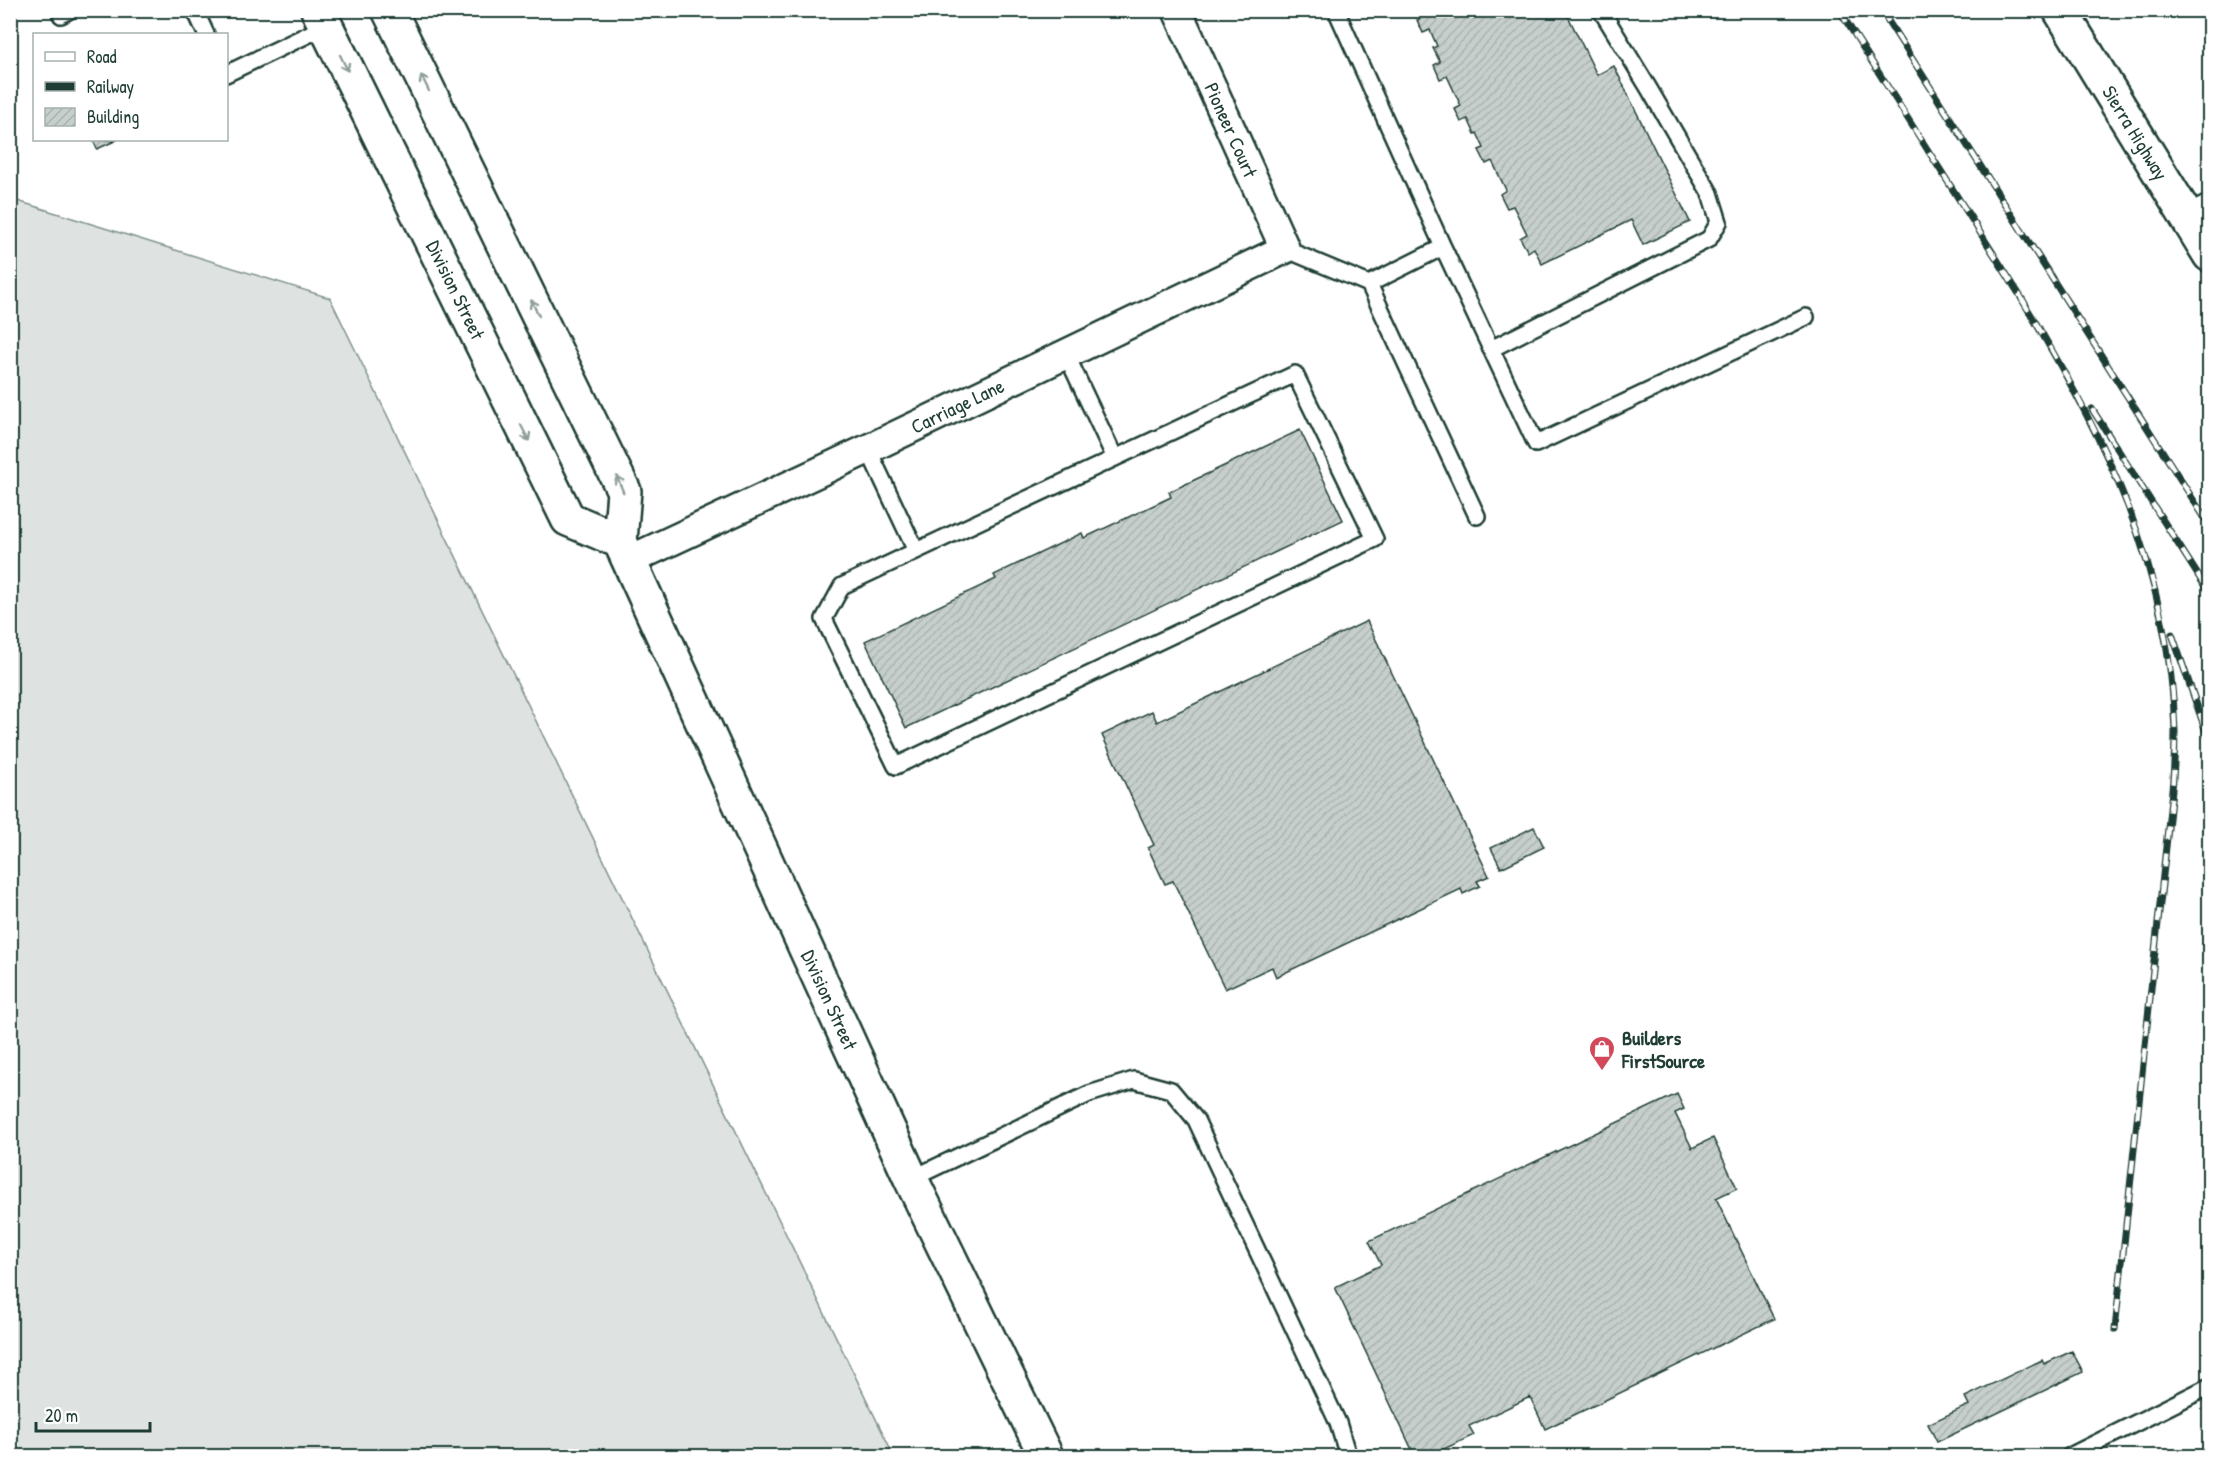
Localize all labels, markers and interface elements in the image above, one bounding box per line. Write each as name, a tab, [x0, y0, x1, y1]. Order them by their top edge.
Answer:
legend	[33, 33, 228, 141]
text: Road	[87, 44, 117, 69]
one-way arrow	[338, 54, 350, 72]
text: Railway	[87, 74, 134, 99]
one-way arrow	[418, 74, 430, 92]
street label: Pioneer Court	[1199, 78, 1265, 182]
street label: Sierra Highway	[2096, 80, 2175, 185]
text: Building	[87, 104, 139, 129]
street label: Division Street	[420, 236, 492, 345]
one-way arrow	[528, 300, 540, 318]
street label: Carriage Lane	[906, 372, 1008, 440]
one-way arrow	[520, 423, 531, 441]
one-way arrow	[614, 475, 625, 493]
street label: Division Street	[795, 946, 865, 1055]
place label: Builders FirstSource	[1621, 1024, 1705, 1074]
shop icon: Builders FirstSource	[1587, 1034, 1617, 1072]
scale bar	[36, 1395, 150, 1433]
text: 20 m	[45, 1403, 78, 1428]

